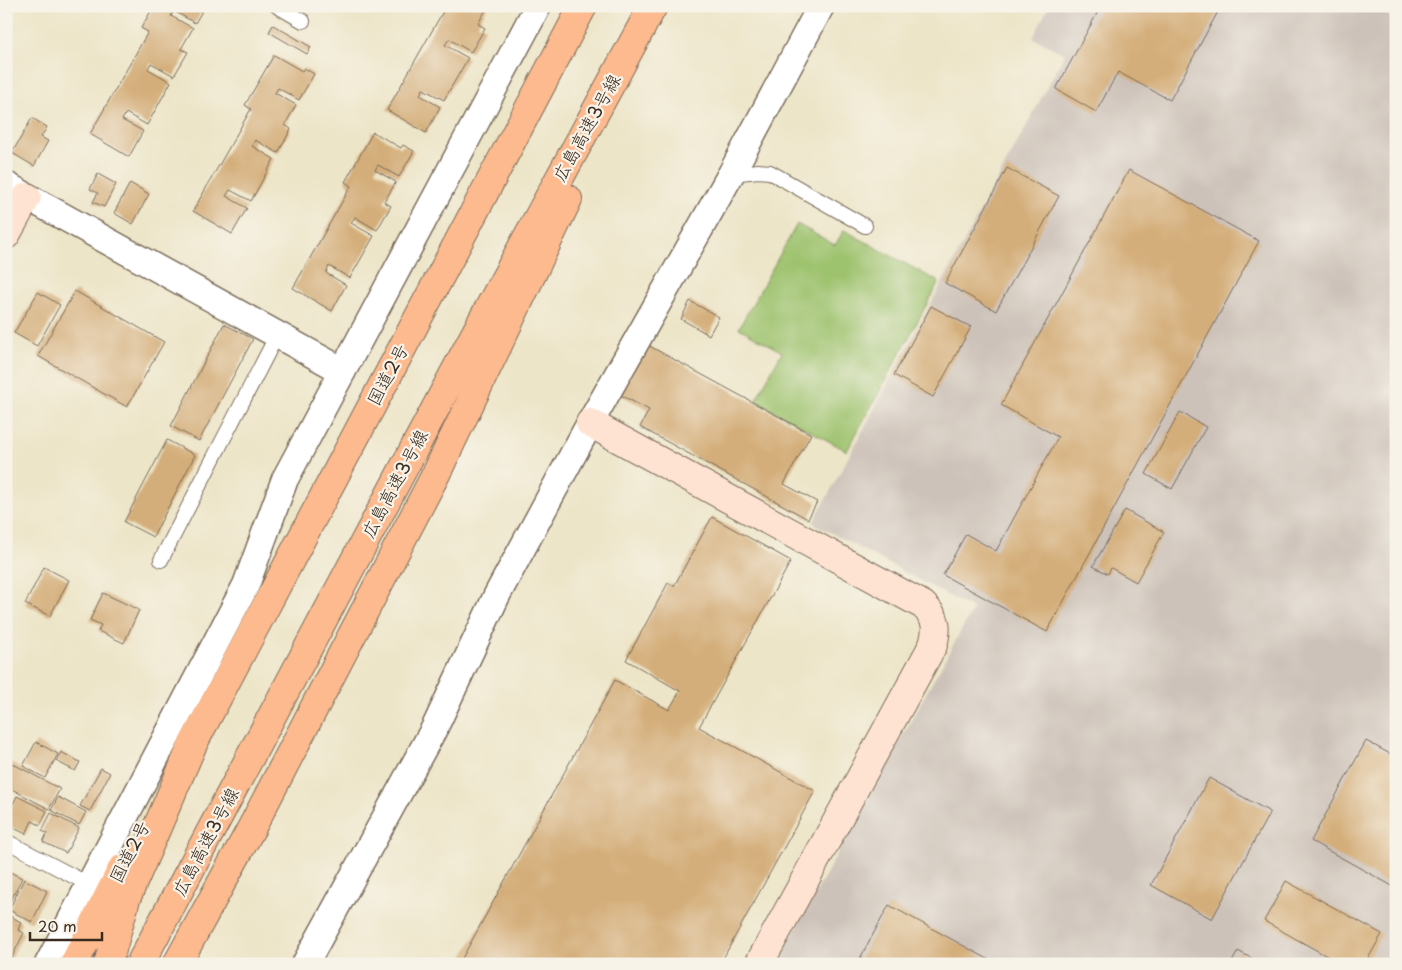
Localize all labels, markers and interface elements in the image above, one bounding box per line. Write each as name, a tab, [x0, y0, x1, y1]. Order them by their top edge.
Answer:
street label: 広島高速3号線	[545, 68, 627, 186]
street label: 国道2号	[359, 338, 414, 410]
street label: 広島高速3号線	[354, 424, 434, 543]
street label: 広島高速3号線	[165, 782, 245, 901]
street label: 国道2号	[101, 815, 156, 887]
scale bar	[30, 910, 102, 942]
text: 20 m	[38, 914, 77, 937]

